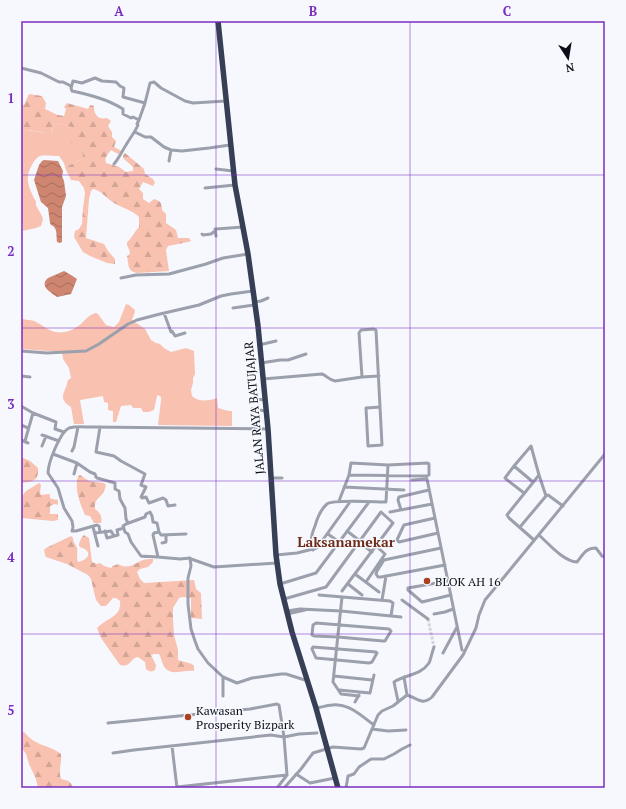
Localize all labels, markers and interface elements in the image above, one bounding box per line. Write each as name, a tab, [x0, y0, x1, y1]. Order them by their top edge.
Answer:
text: A	[114, 2, 124, 20]
text: B	[309, 2, 317, 20]
text: C	[503, 2, 511, 20]
north arrow	[548, 38, 588, 78]
text: N	[564, 60, 576, 76]
text: 1	[7, 89, 15, 107]
text: 2	[7, 242, 15, 260]
street label: JALAN RAYA BATUJAJAR	[241, 341, 267, 475]
text: 3	[7, 395, 15, 413]
district label: Laksanamekar	[297, 532, 395, 551]
text: 4	[7, 548, 15, 566]
place label: BLOK AH 16	[435, 574, 501, 589]
marker: BLOK AH 16	[422, 576, 432, 586]
text: 5	[7, 701, 15, 719]
place label: Kawasan Prosperity Bizpark	[196, 703, 295, 732]
marker: Kawasan Prosperity Bizpark	[183, 712, 193, 722]

